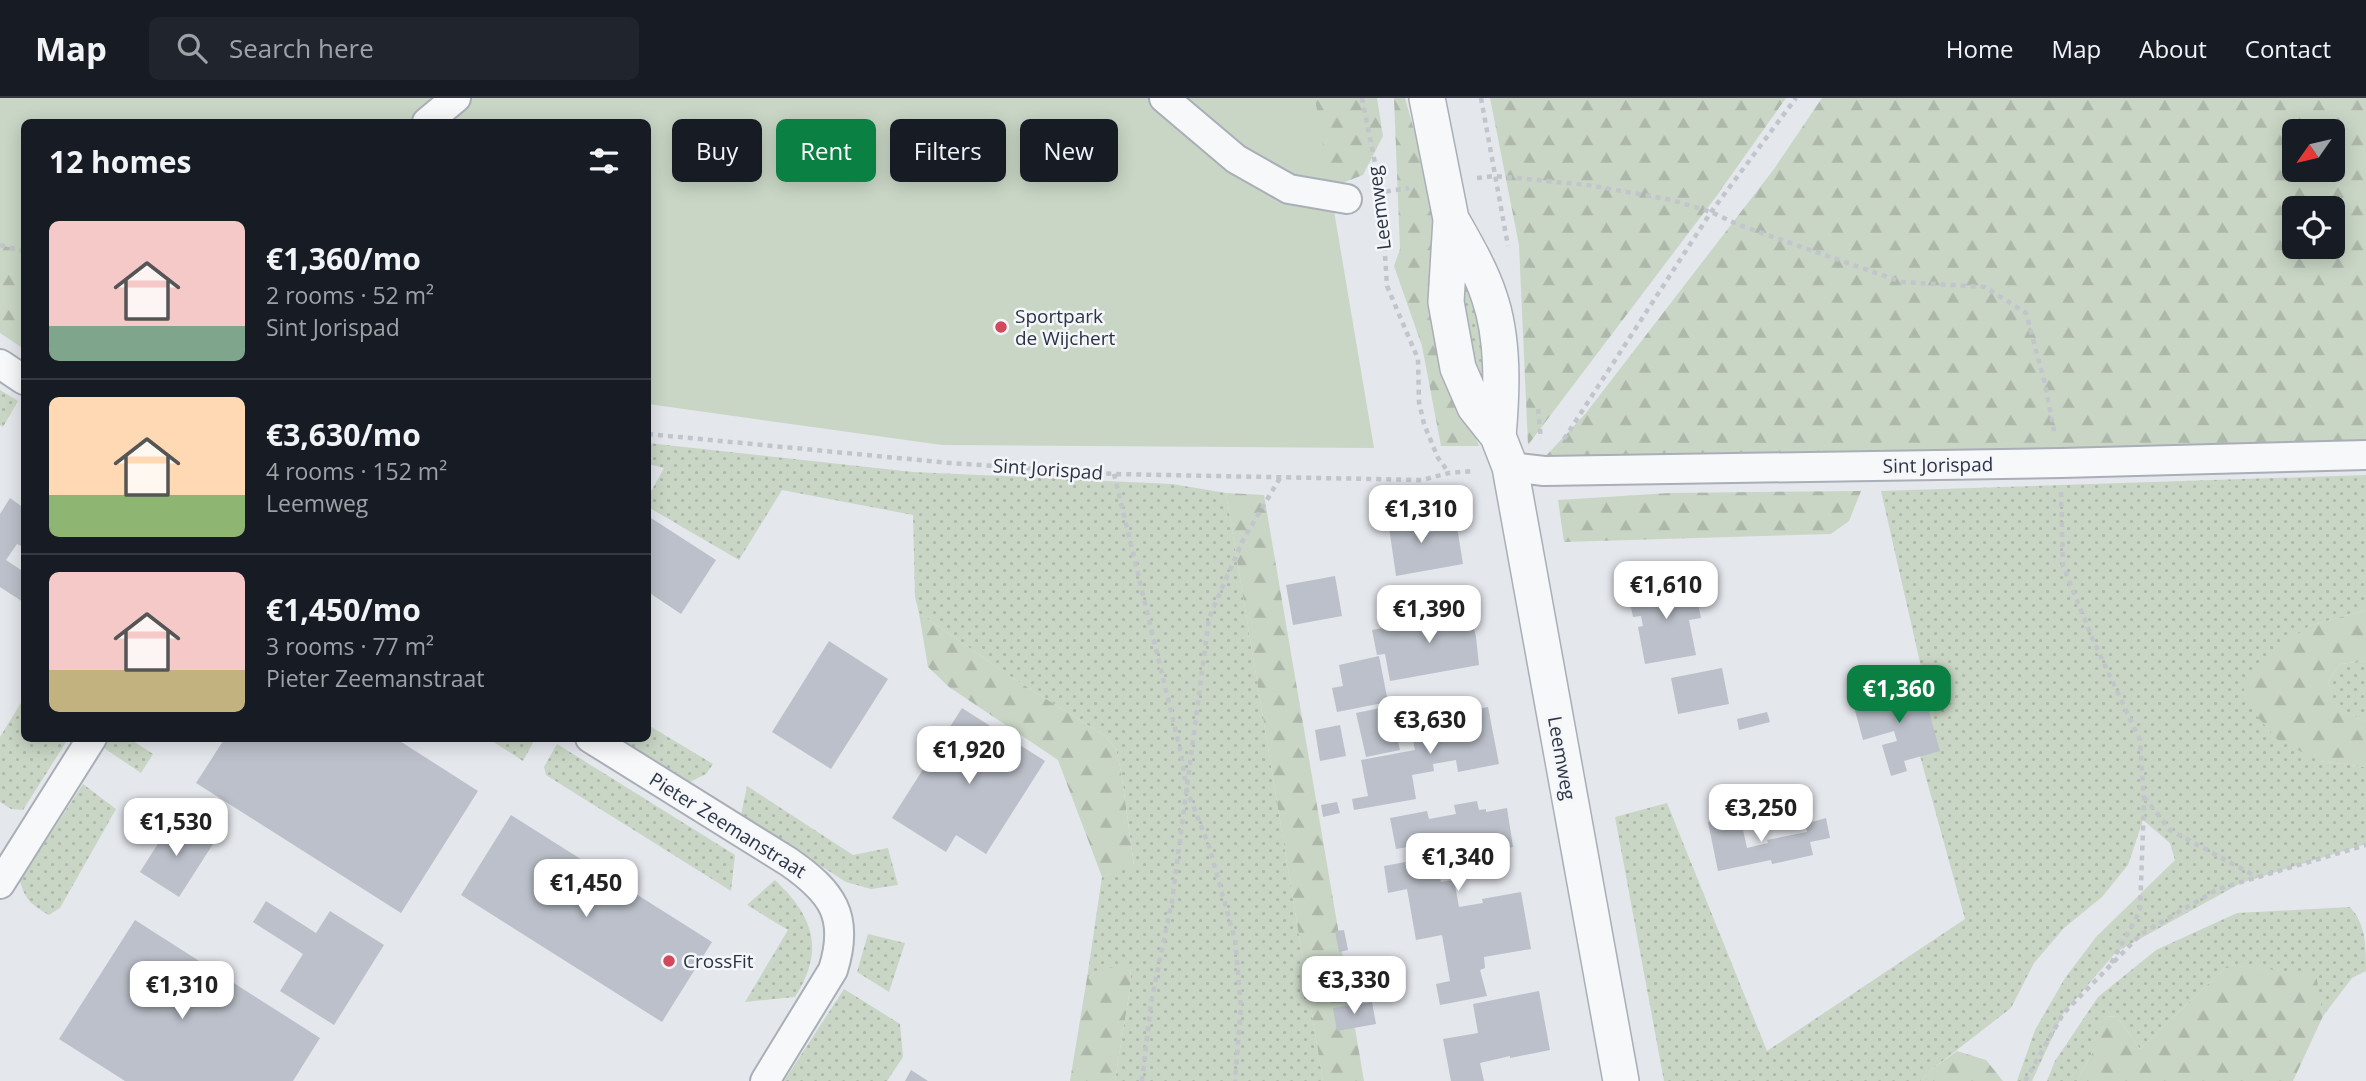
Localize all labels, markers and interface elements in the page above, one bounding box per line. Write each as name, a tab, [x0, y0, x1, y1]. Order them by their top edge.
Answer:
search box	[149, 17, 639, 80]
text: Map	[35, 26, 107, 71]
icon: search	[173, 29, 211, 67]
text: Search here	[229, 30, 374, 66]
text: Home	[1946, 32, 2014, 65]
text: Map	[2052, 32, 2101, 65]
text: About	[2139, 32, 2207, 65]
text: Contact	[2245, 32, 2331, 65]
chip: Buy	[672, 119, 762, 182]
chip: Rent	[776, 119, 876, 182]
chip: Filters	[890, 119, 1006, 182]
chip: New	[1020, 119, 1118, 182]
north arrow	[2282, 119, 2345, 182]
map controls	[2282, 119, 2345, 259]
text: 12 homes	[49, 141, 192, 182]
icon: filters	[585, 142, 623, 180]
street label: Leemweg	[1361, 164, 1397, 252]
button: locate	[2282, 196, 2345, 259]
text: €1,360/mo	[266, 238, 421, 279]
icon: home	[105, 249, 189, 333]
text: 2 rooms · 52 m²	[266, 279, 434, 311]
place label: Sportpark de Wijchert	[1015, 303, 1116, 351]
text: Sint Jorispad	[266, 311, 400, 343]
marker: Sportpark de Wijchert	[993, 319, 1009, 335]
text: €3,630/mo	[266, 414, 421, 455]
icon: home	[105, 425, 189, 509]
street label: Sint Jorispad	[1883, 451, 1993, 479]
street label: Sint Jorispad	[992, 452, 1104, 486]
text: 4 rooms · 152 m²	[266, 455, 447, 487]
pin: €1,310	[1364, 486, 1478, 545]
text: Leemweg	[266, 487, 368, 519]
text: €1,310	[1385, 492, 1457, 524]
pin: €1,610	[1609, 561, 1723, 621]
text: €1,610	[1630, 568, 1702, 600]
pin: €1,390	[1372, 586, 1486, 645]
text: €1,450/mo	[266, 589, 421, 630]
text: €1,390	[1393, 592, 1465, 624]
icon: home	[105, 600, 189, 684]
text: 3 rooms · 77 m²	[266, 630, 434, 662]
text: Pieter Zeemanstraat	[266, 662, 485, 694]
pin: €1,360	[1842, 666, 1956, 725]
text: €1,360	[1863, 672, 1935, 704]
pin: €3,630	[1373, 696, 1487, 756]
text: €3,630	[1394, 703, 1466, 735]
street label: Leemweg	[1542, 714, 1582, 802]
pin: €1,920	[912, 726, 1026, 786]
text: €1,920	[933, 733, 1005, 765]
street label: Pieter Zeemanstraat	[645, 766, 812, 884]
pin: €3,250	[1704, 784, 1818, 844]
text: €3,250	[1725, 791, 1797, 823]
pin: €1,530	[119, 798, 233, 858]
text: €1,530	[140, 805, 212, 837]
pin: €1,340	[1401, 834, 1515, 893]
text: €1,340	[1422, 840, 1494, 872]
pin: €1,450	[529, 860, 643, 919]
text: €1,450	[550, 866, 622, 898]
place label: CrossFit	[683, 948, 754, 974]
marker: CrossFit	[661, 953, 677, 969]
pin: €3,330	[1297, 956, 1411, 1016]
pin: €1,310	[125, 962, 239, 1021]
text: €3,330	[1318, 963, 1390, 995]
text: €1,310	[146, 968, 218, 1000]

